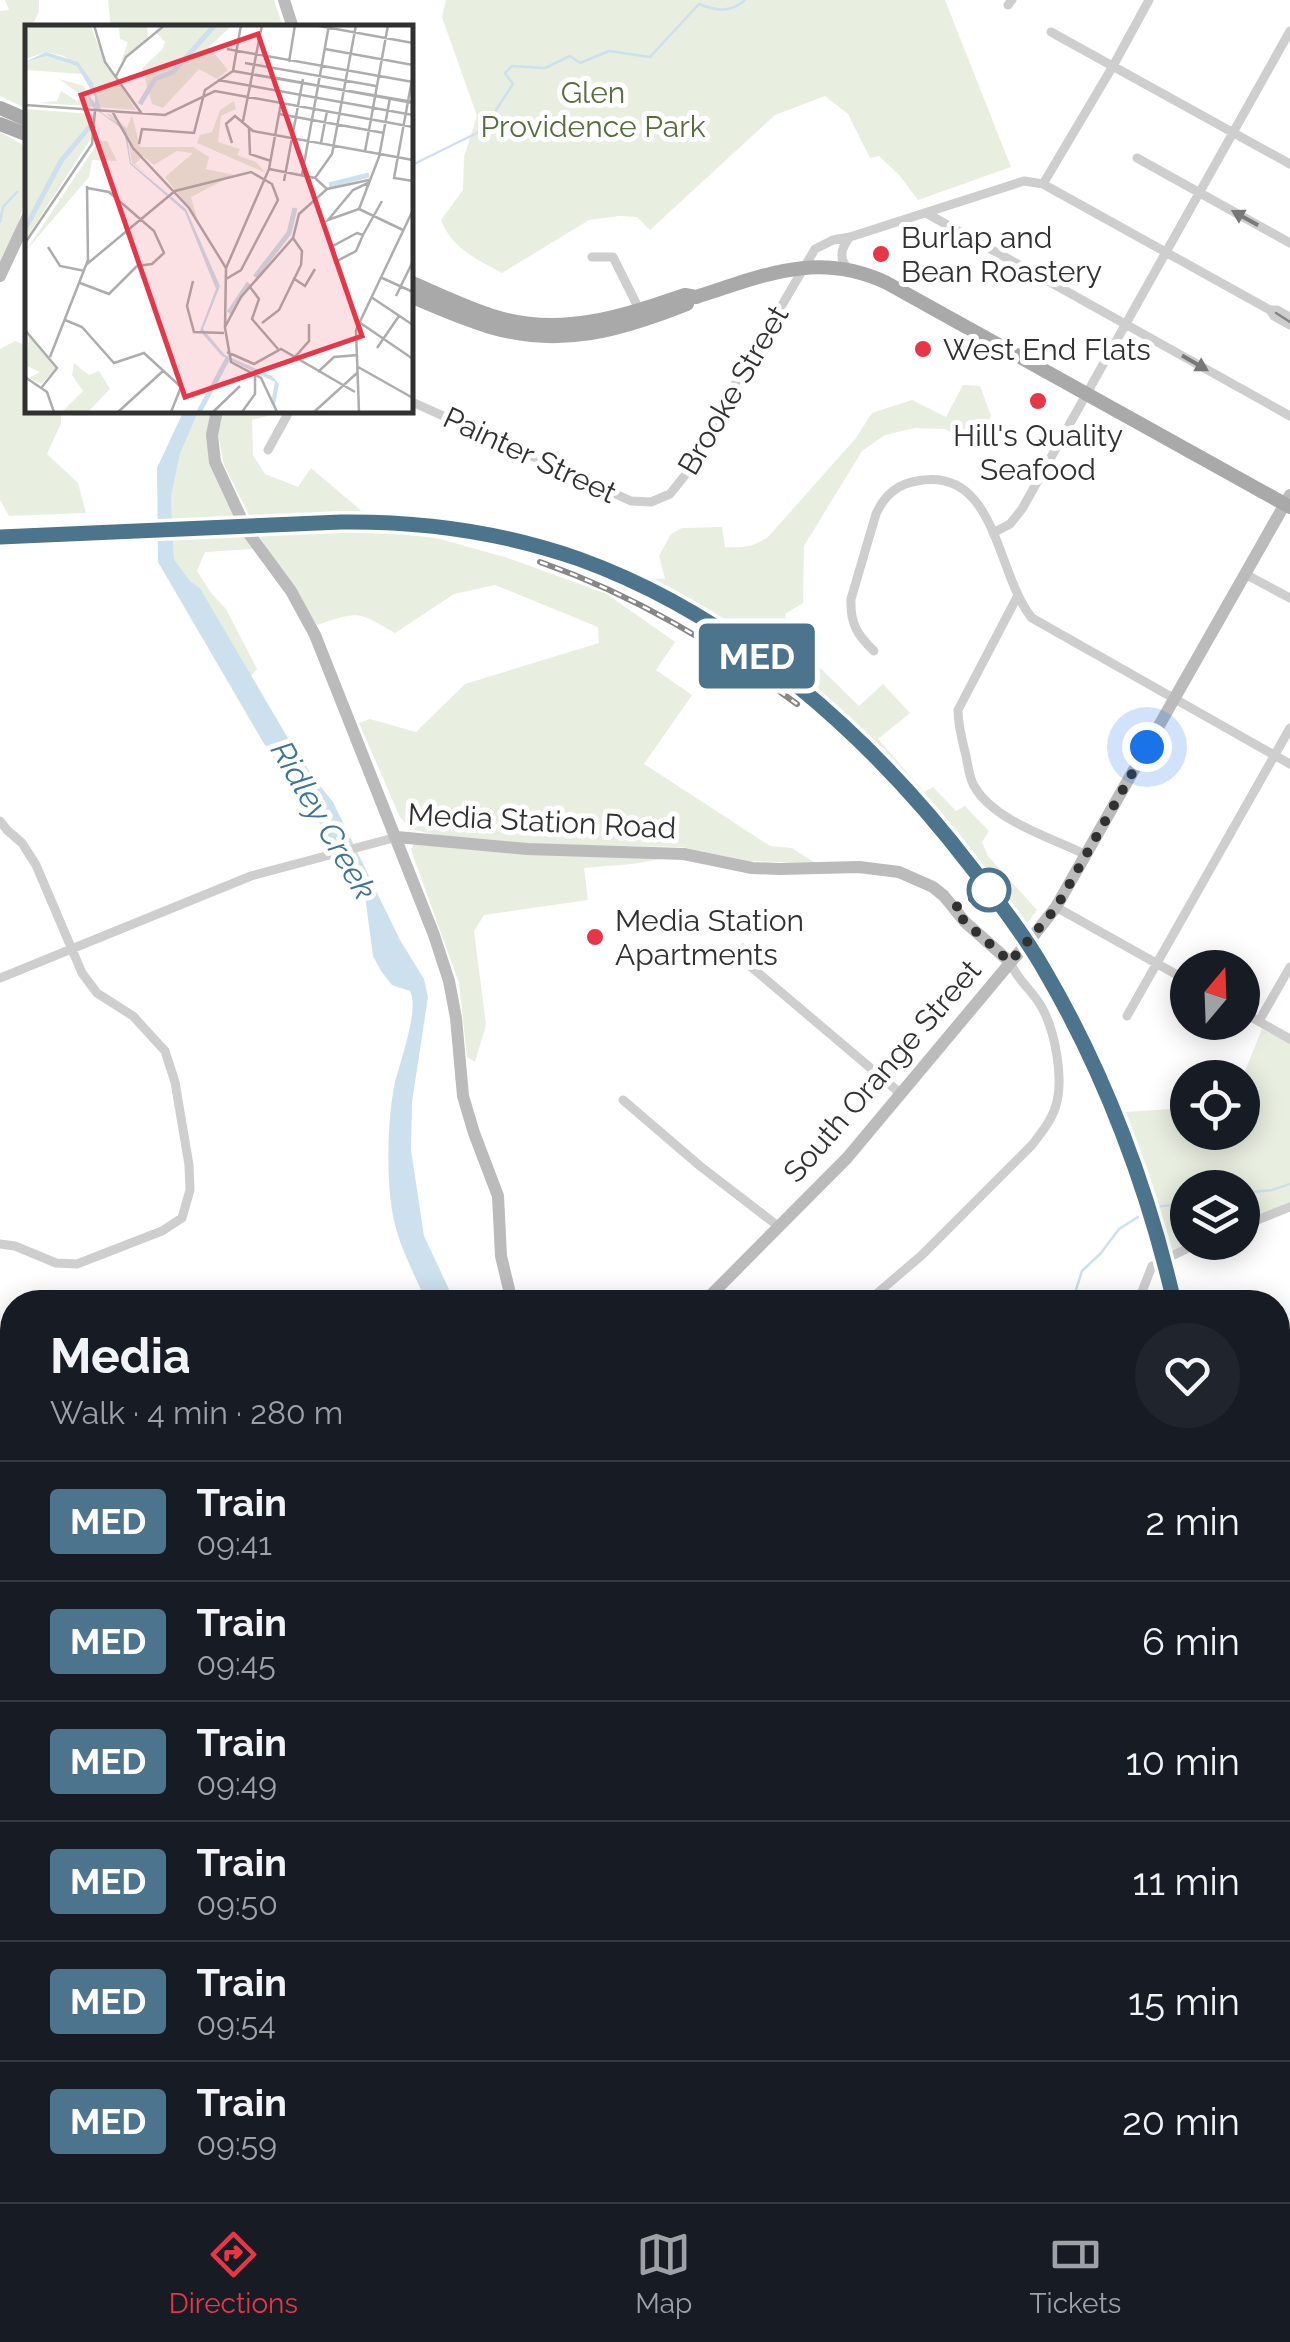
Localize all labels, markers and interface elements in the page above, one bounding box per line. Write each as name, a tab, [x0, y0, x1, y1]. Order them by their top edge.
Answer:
inset map	[25, 25, 412, 412]
park label: Glen Providence Park	[480, 75, 706, 144]
one-way arrow	[1231, 209, 1260, 226]
place label: Burlap and Bean Roastery	[901, 220, 1102, 289]
marker: Burlap and Bean Roastery	[870, 243, 892, 265]
street label: Brooke Street	[671, 299, 795, 481]
place label: West End Flats	[943, 332, 1151, 367]
marker: West End Flats	[912, 338, 934, 360]
one-way arrow	[1180, 354, 1209, 371]
marker: Hill's Quality Seafood	[1027, 390, 1049, 412]
street label: Painter Street	[438, 400, 622, 510]
place label: Hill's Quality Seafood	[953, 418, 1123, 487]
line badge: MED	[700, 624, 814, 688]
text: MED	[719, 636, 795, 677]
your location	[1122, 722, 1172, 772]
water label: Ridley Creek	[264, 734, 384, 906]
street label: Media Station Road	[407, 796, 677, 846]
unlabelled marker	[968, 869, 1010, 911]
place label: Media Station Apartments	[615, 903, 804, 972]
marker: Media Station Apartments	[584, 926, 606, 948]
north arrow	[1170, 950, 1260, 1040]
map controls	[1170, 950, 1260, 1260]
street label: South Orange Street	[776, 953, 988, 1189]
button: locate	[1170, 1060, 1260, 1150]
button: layers	[1170, 1170, 1260, 1260]
button: heart	[1135, 1323, 1240, 1428]
text: Media	[50, 1328, 191, 1384]
text: Walk · 4 min · 280 m	[50, 1394, 343, 1431]
text: Train	[196, 1480, 287, 1525]
text: 2 min	[1145, 1499, 1240, 1544]
text: MED	[70, 1501, 146, 1542]
text: 09:41	[196, 1525, 272, 1562]
text: Train	[196, 1600, 287, 1645]
text: 6 min	[1142, 1619, 1240, 1664]
text: MED	[70, 1621, 146, 1662]
text: 09:45	[196, 1645, 276, 1682]
text: Train	[196, 1720, 287, 1765]
text: 10 min	[1125, 1739, 1240, 1784]
text: MED	[70, 1741, 146, 1782]
text: 09:49	[196, 1765, 277, 1802]
text: Train	[196, 1840, 287, 1885]
text: 11 min	[1132, 1859, 1240, 1904]
text: MED	[70, 1861, 146, 1902]
text: 09:50	[196, 1885, 278, 1922]
text: Train	[196, 1960, 287, 2005]
text: 15 min	[1128, 1979, 1240, 2024]
text: MED	[70, 1981, 146, 2022]
text: 09:54	[196, 2005, 276, 2042]
text: Train	[196, 2080, 287, 2125]
text: 20 min	[1122, 2099, 1240, 2144]
text: MED	[70, 2101, 146, 2142]
text: 09:59	[196, 2125, 277, 2162]
tab: Directions	[169, 2227, 298, 2320]
tab: Map	[635, 2227, 692, 2320]
tab: Tickets	[1029, 2227, 1121, 2320]

